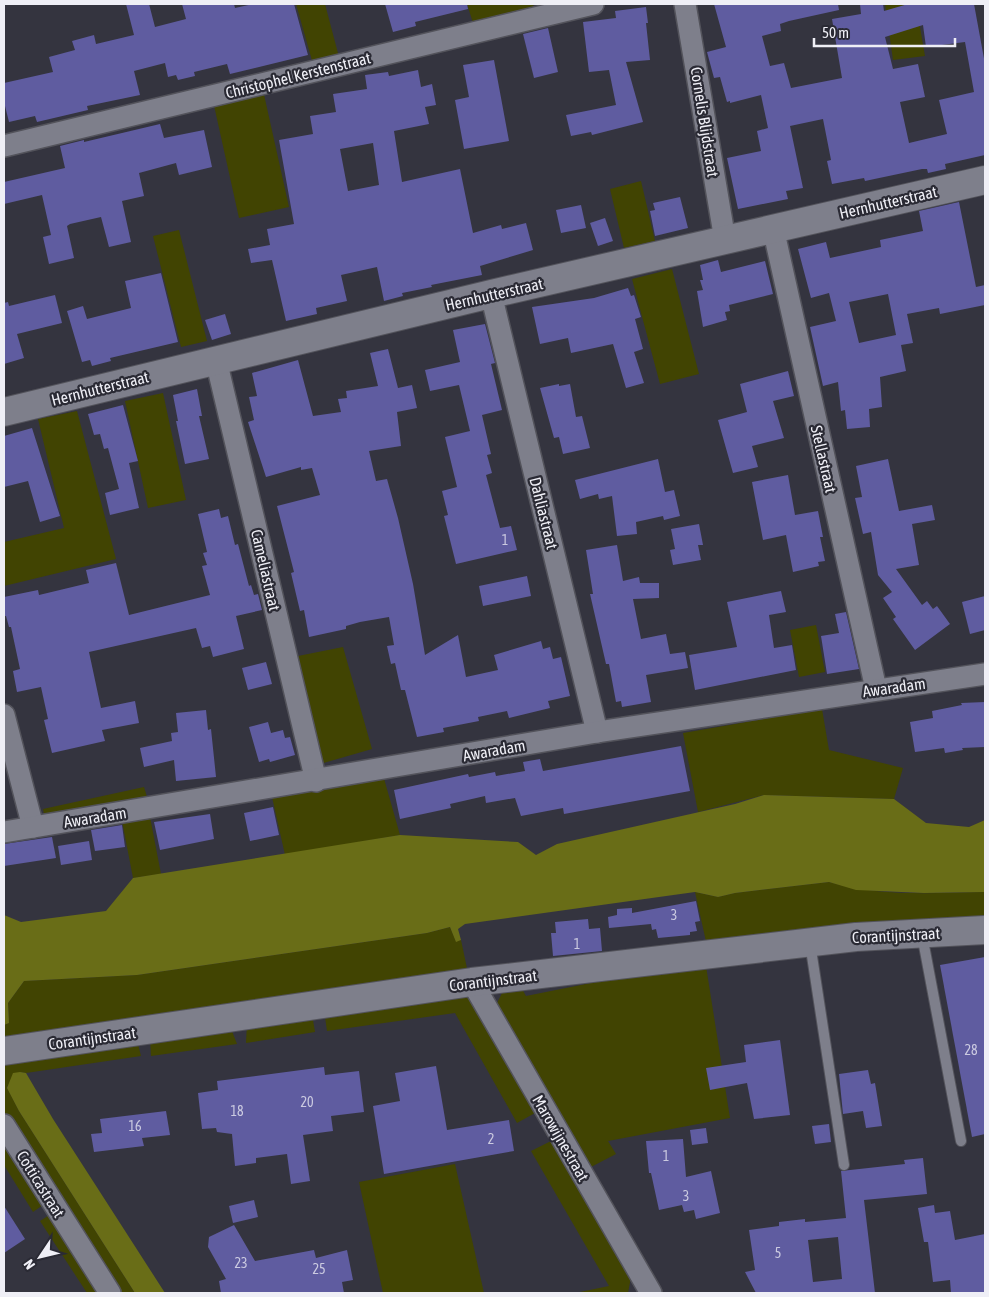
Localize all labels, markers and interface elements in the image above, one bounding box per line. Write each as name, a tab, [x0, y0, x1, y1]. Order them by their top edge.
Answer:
scale bar	[814, 15, 955, 47]
text: 50 m	[822, 24, 849, 41]
street label: Christophel Kerstenstraat	[224, 48, 373, 103]
street label: Cornelis Blijdstraat	[686, 66, 723, 179]
street label: Hernhutterstraat	[837, 182, 939, 222]
street label: Hernhutterstraat	[443, 274, 545, 314]
street label: Hernhutterstraat	[49, 367, 151, 409]
street label: Stellastraat	[808, 424, 841, 495]
street label: Dahliastraat	[526, 475, 562, 551]
street label: Cameliastraat	[248, 528, 284, 613]
house number: 1	[502, 532, 508, 548]
street label: Awaradam	[862, 674, 926, 700]
street label: Awaradam	[461, 736, 527, 764]
street label: Awaradam	[62, 803, 128, 831]
house number: 3	[671, 907, 677, 923]
street label: Corantijnstraat	[851, 924, 941, 947]
house number: 1	[574, 936, 580, 952]
street label: Corantijnstraat	[448, 966, 538, 995]
street label: Corantijnstraat	[47, 1023, 137, 1054]
house number: 28	[964, 1042, 978, 1058]
street label: Marowijnestraat	[528, 1092, 593, 1185]
house number: 20	[300, 1094, 314, 1110]
house number: 18	[230, 1103, 244, 1119]
house number: 16	[128, 1118, 142, 1134]
house number: 2	[488, 1131, 494, 1147]
street label: Cotticastraat	[13, 1147, 69, 1221]
house number: 1	[663, 1148, 669, 1164]
house number: 3	[683, 1188, 689, 1204]
north arrow	[15, 1232, 65, 1282]
house number: 5	[775, 1245, 781, 1261]
house number: 23	[234, 1255, 248, 1271]
text: N	[20, 1256, 38, 1272]
house number: 25	[312, 1261, 326, 1277]

